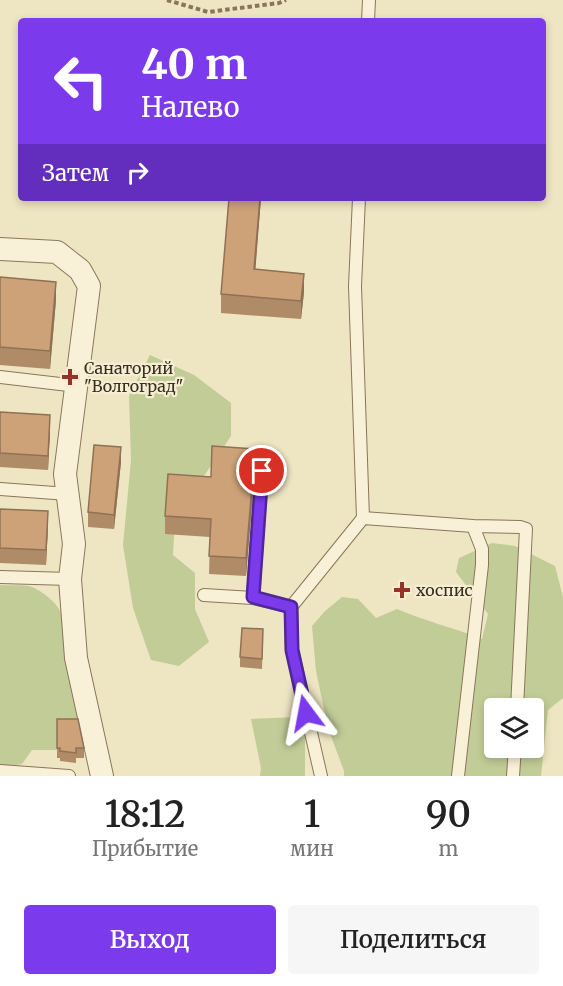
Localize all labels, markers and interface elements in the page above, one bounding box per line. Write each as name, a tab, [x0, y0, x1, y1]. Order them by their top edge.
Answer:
text: 40 m	[141, 38, 247, 90]
icon: left	[42, 42, 120, 120]
text: Налево	[141, 90, 239, 124]
icon: right	[121, 156, 154, 189]
text: Затем	[42, 159, 109, 187]
place label: Санаторий "Волгоград"	[84, 358, 184, 396]
marker: Санаторий "Волгоград"	[61, 368, 79, 386]
pin	[236, 445, 287, 496]
icon: arrive	[245, 454, 278, 487]
place label: хоспис	[416, 580, 473, 600]
marker: хоспис	[393, 581, 411, 599]
position arrow	[274, 681, 338, 745]
map controls	[484, 698, 544, 758]
button: layers	[484, 698, 544, 758]
text: 18:12	[104, 792, 186, 837]
text: 1	[304, 792, 320, 837]
text: 90	[426, 792, 471, 837]
text: Прибытие	[92, 836, 198, 861]
text: мин	[290, 836, 334, 861]
text: m	[438, 836, 458, 861]
button: Выход	[24, 905, 276, 974]
button: Поделиться	[288, 905, 539, 974]

